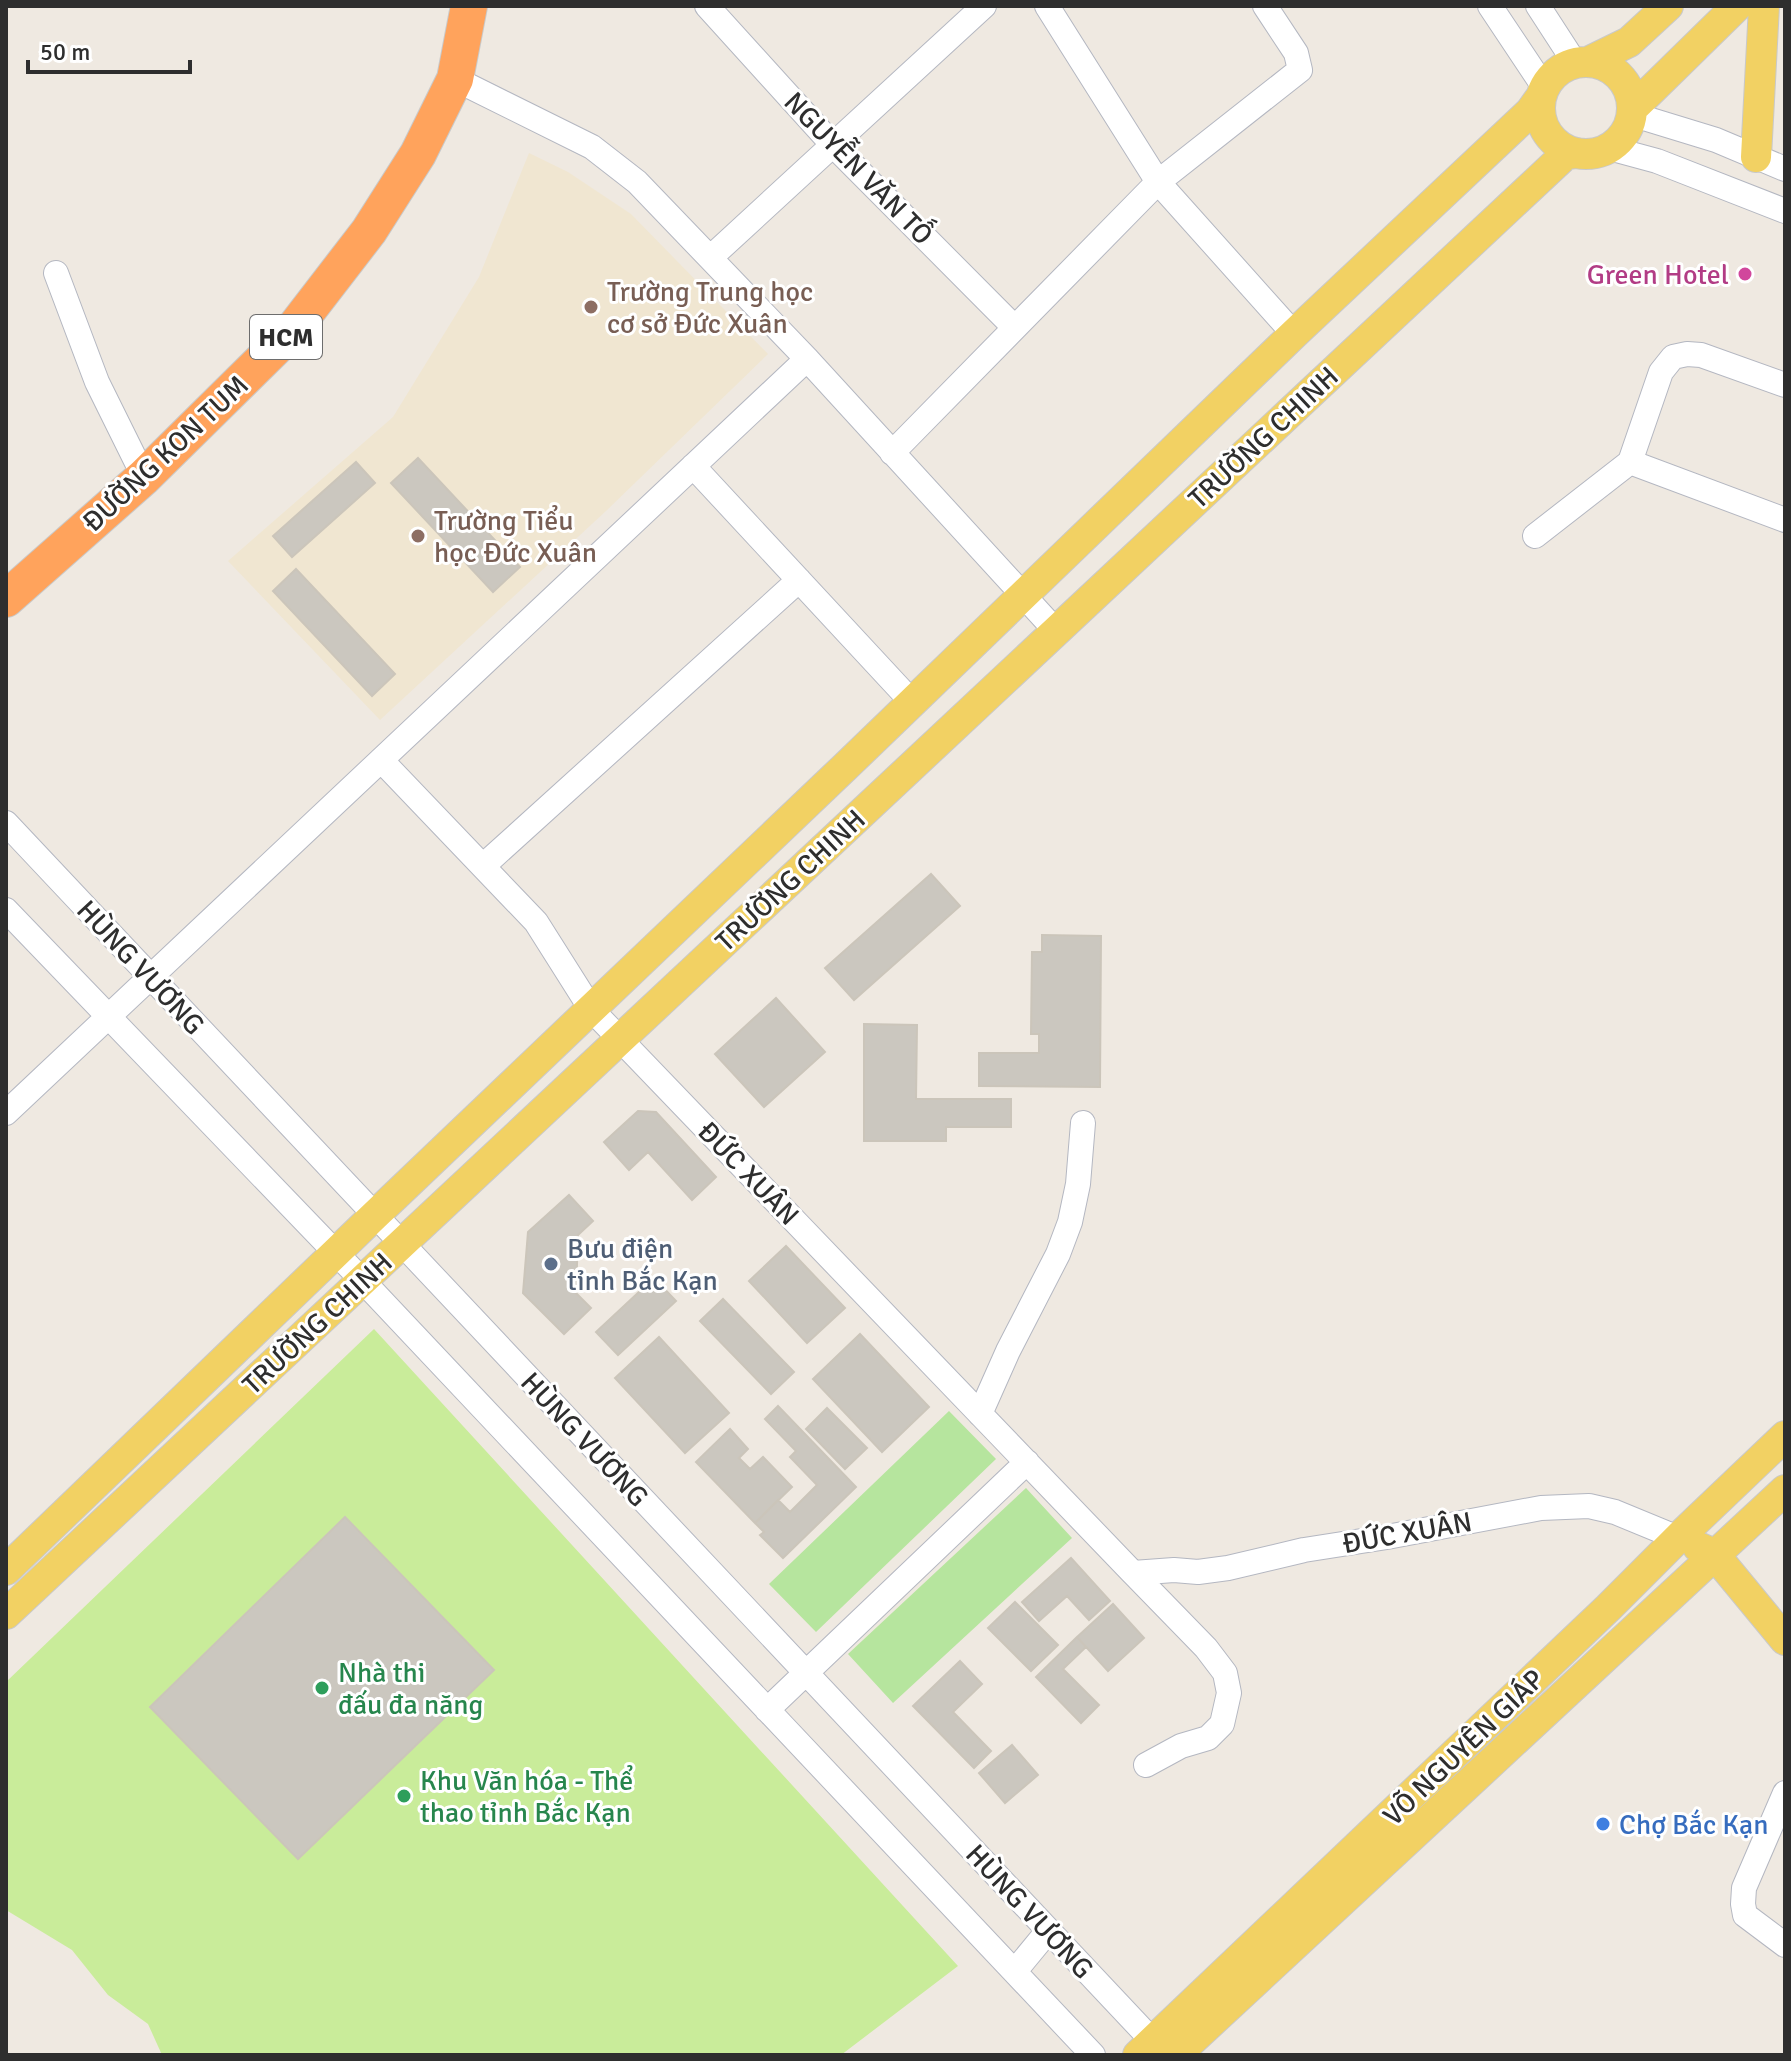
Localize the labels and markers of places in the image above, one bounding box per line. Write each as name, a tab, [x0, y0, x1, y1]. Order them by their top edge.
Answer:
place label: Green Hotel	[1587, 258, 1729, 292]
marker: Green Hotel	[1736, 265, 1754, 283]
place label: Trường Trung học cơ sở Đức Xuân	[607, 275, 813, 341]
marker: Trường Trung học cơ sở Đức Xuân	[582, 298, 600, 316]
place label: Trường Tiểu học Đức Xuân	[434, 504, 597, 570]
marker: Trường Tiểu học Đức Xuân	[409, 527, 427, 545]
place label: Bưu điện tỉnh Bắc Kạn	[567, 1232, 718, 1298]
marker: Bưu điện tỉnh Bắc Kạn	[542, 1255, 560, 1273]
place label: Nhà thi đấu đa năng	[338, 1656, 483, 1722]
marker: Nhà thi đấu đa năng	[313, 1679, 331, 1697]
place label: Khu Văn hóa - Thể thao tỉnh Bắc Kạn	[420, 1764, 633, 1830]
marker: Khu Văn hóa - Thể thao tỉnh Bắc Kạn	[395, 1787, 413, 1805]
place label: Chợ Bắc Kạn	[1619, 1808, 1768, 1842]
marker: Chợ Bắc Kạn	[1594, 1815, 1612, 1833]

